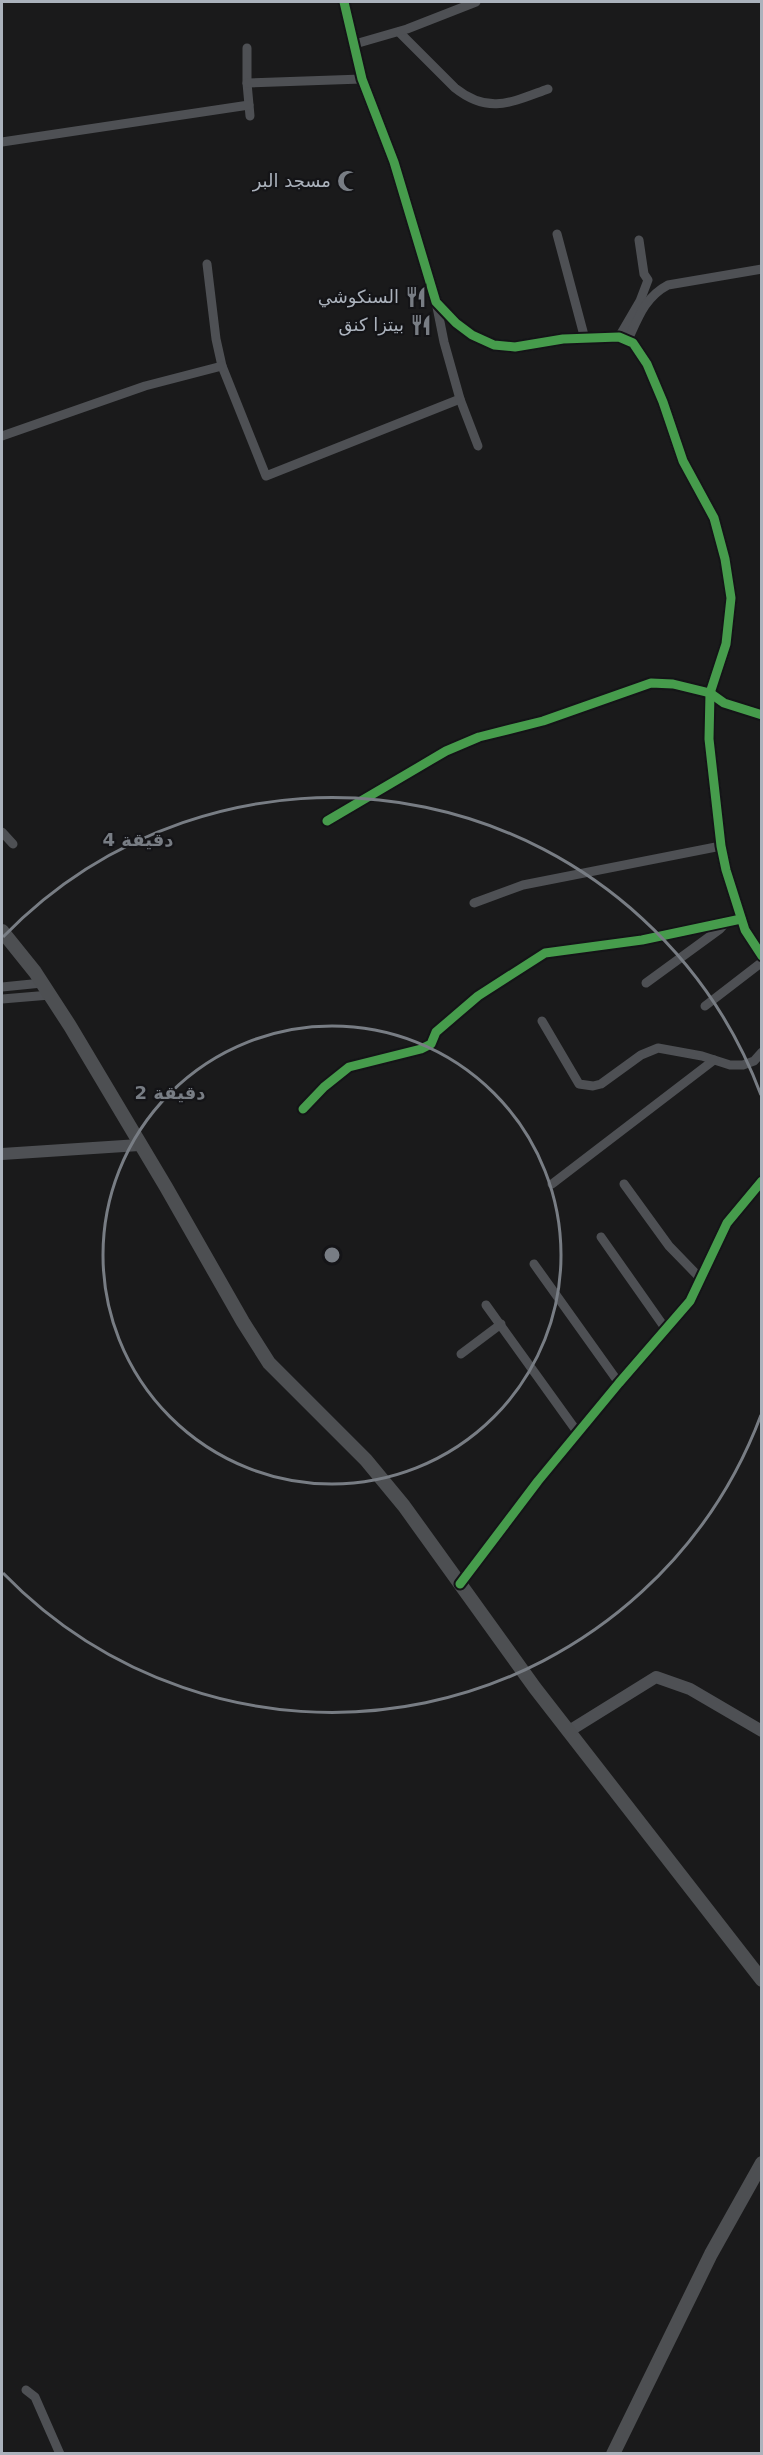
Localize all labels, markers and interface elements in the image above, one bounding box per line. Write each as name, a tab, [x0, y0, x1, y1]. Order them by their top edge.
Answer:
mosque icon: مسجد البر	[336, 169, 360, 193]
place label: مسجد البر	[252, 170, 331, 192]
restaurant icon: السنكوشي	[404, 285, 428, 309]
place label: السنكوشي	[318, 286, 399, 308]
restaurant icon: بيتزا كنق	[409, 313, 433, 337]
place label: بيتزا كنق	[338, 314, 404, 336]
text: 4 دقيقة	[102, 829, 174, 850]
text: 2 دقيقة	[134, 1082, 206, 1103]
centre of rings	[322, 1245, 342, 1265]

